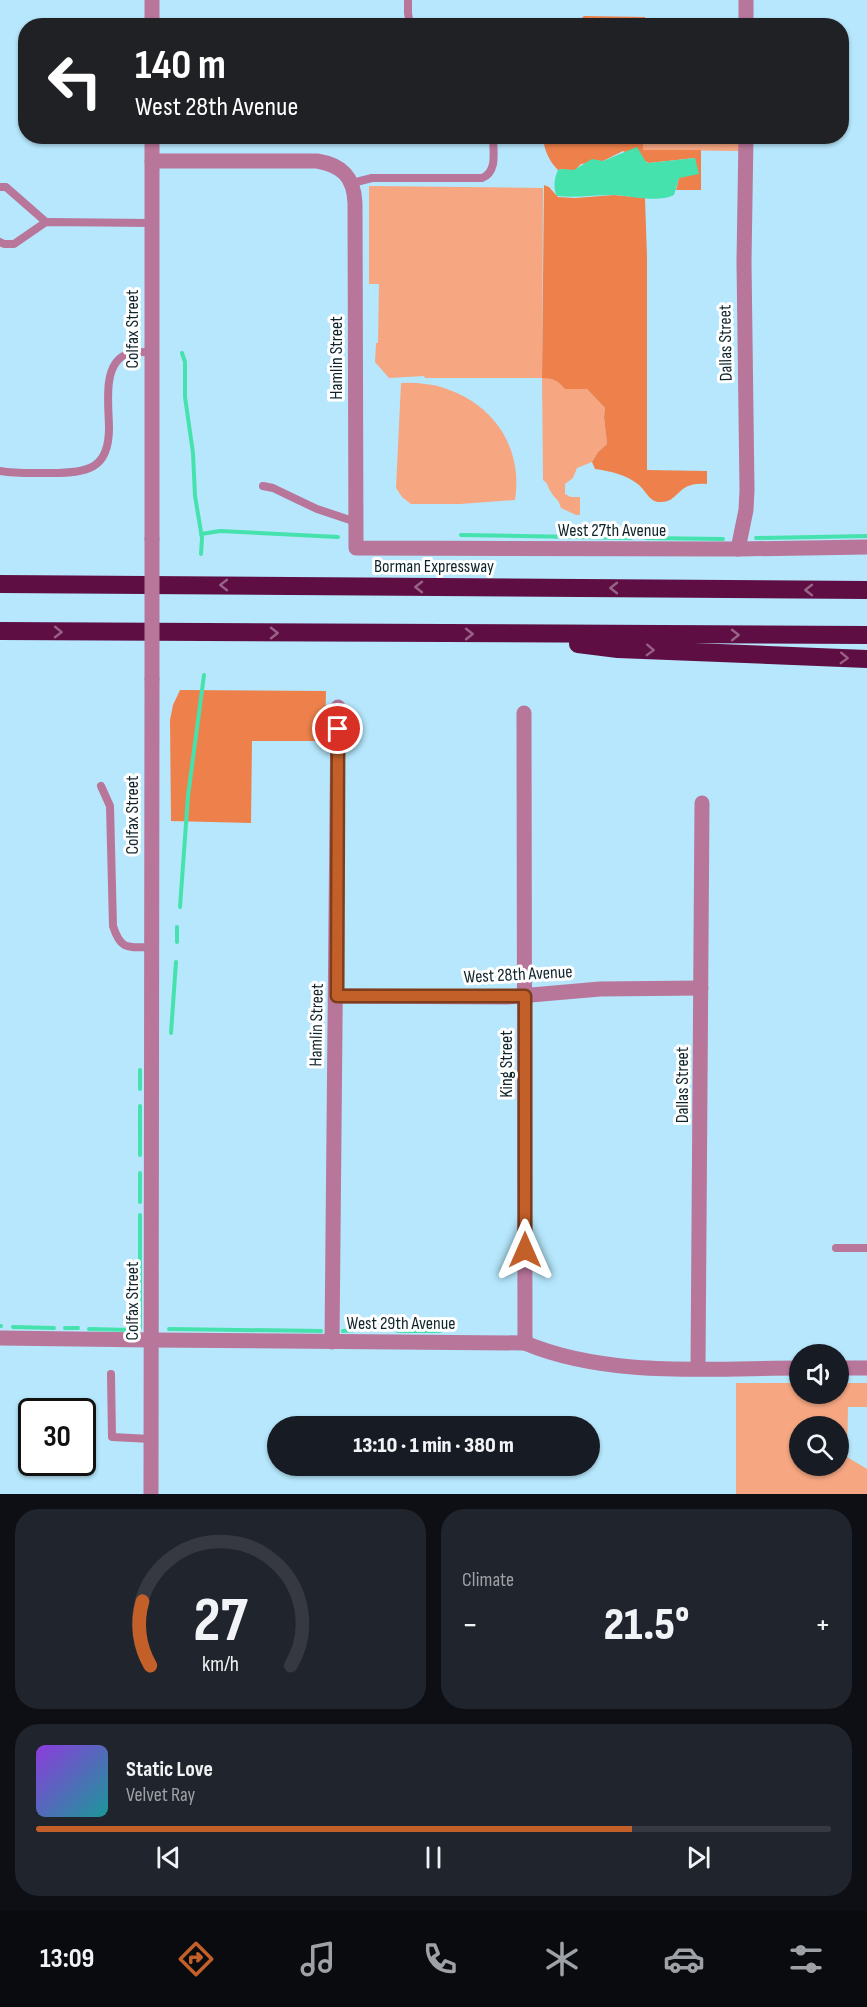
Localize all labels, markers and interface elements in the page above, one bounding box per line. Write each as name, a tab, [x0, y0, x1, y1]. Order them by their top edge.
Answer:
text: 140 m	[135, 40, 226, 91]
icon: left	[36, 42, 114, 120]
text: West 28th Avenue	[135, 91, 298, 123]
street label: Colfax Street	[122, 289, 143, 368]
street label: Dallas Street	[714, 304, 737, 381]
street label: Hamlin Street	[326, 316, 347, 400]
street label: West 27th Avenue	[558, 520, 666, 541]
street label: Borman Expressway	[374, 556, 494, 577]
one-way arrow	[219, 579, 228, 591]
one-way arrow	[414, 581, 423, 593]
one-way arrow	[609, 582, 618, 594]
one-way arrow	[804, 584, 813, 596]
one-way arrow	[54, 626, 63, 638]
one-way arrow	[270, 627, 279, 639]
one-way arrow	[465, 628, 474, 640]
one-way arrow	[730, 629, 739, 641]
one-way arrow	[645, 644, 654, 657]
one-way arrow	[840, 651, 849, 664]
pin	[312, 703, 363, 754]
icon: arrive	[321, 712, 354, 745]
street label: Colfax Street	[122, 775, 143, 854]
street label: West 28th Avenue	[463, 961, 573, 988]
street label: Hamlin Street	[305, 983, 328, 1067]
street label: King Street	[496, 1030, 517, 1098]
street label: Dallas Street	[672, 1046, 693, 1123]
position arrow	[493, 1218, 557, 1282]
street label: Colfax Street	[122, 1261, 143, 1340]
street label: West 29th Avenue	[346, 1313, 456, 1334]
map controls	[789, 1344, 849, 1476]
button: sound	[789, 1344, 849, 1404]
speed limit sign: 30	[18, 1398, 96, 1476]
button: search	[789, 1416, 849, 1476]
text: 13:10 · 1 min · 380 m	[353, 1432, 514, 1459]
text: Climate	[462, 1568, 514, 1592]
text: 27	[193, 1584, 249, 1659]
text: 21.5°	[604, 1598, 689, 1653]
text: −	[462, 1605, 478, 1645]
text: +	[815, 1605, 831, 1645]
text: km/h	[202, 1652, 239, 1677]
text: Static Love	[126, 1756, 213, 1783]
text: Velvet Ray	[126, 1783, 195, 1807]
icon: previous	[152, 1841, 185, 1874]
icon: pause	[417, 1841, 450, 1874]
icon: next	[682, 1841, 715, 1874]
icon: directions	[175, 1938, 217, 1980]
icon: music	[297, 1938, 339, 1980]
icon: phone	[419, 1938, 461, 1980]
icon: climate	[541, 1938, 583, 1980]
icon: car	[663, 1938, 705, 1980]
icon: filters	[785, 1938, 827, 1980]
text: 13:09	[40, 1943, 94, 1975]

